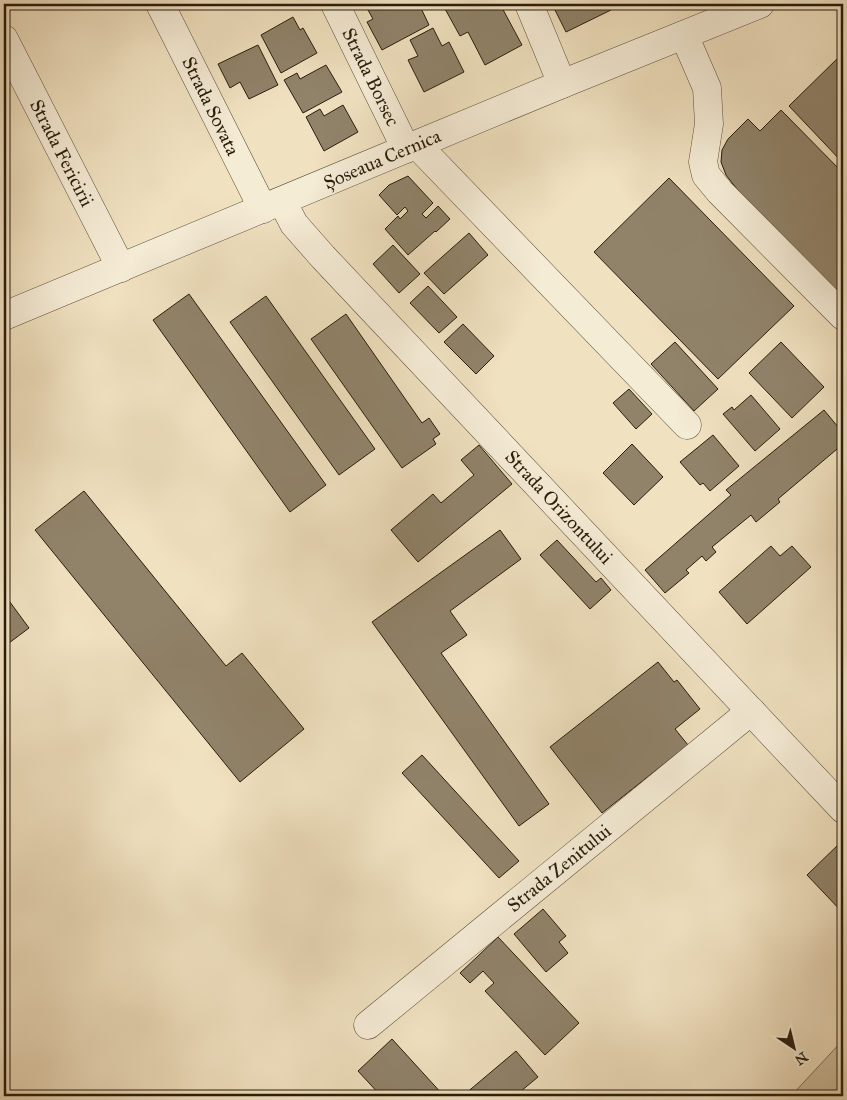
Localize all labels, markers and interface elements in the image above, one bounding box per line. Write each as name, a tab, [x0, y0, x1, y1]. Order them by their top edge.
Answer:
street label: Strada Borsec	[337, 24, 405, 130]
street label: Strada Sovata	[177, 53, 245, 160]
street label: Strada Fericirii	[25, 95, 99, 211]
street label: Șoseaua Cernica	[320, 124, 445, 194]
street label: Strada Orizontului	[500, 445, 618, 569]
street label: Strada Zenitului	[502, 819, 616, 917]
north arrow	[770, 1022, 820, 1072]
text: N	[791, 1048, 811, 1069]

